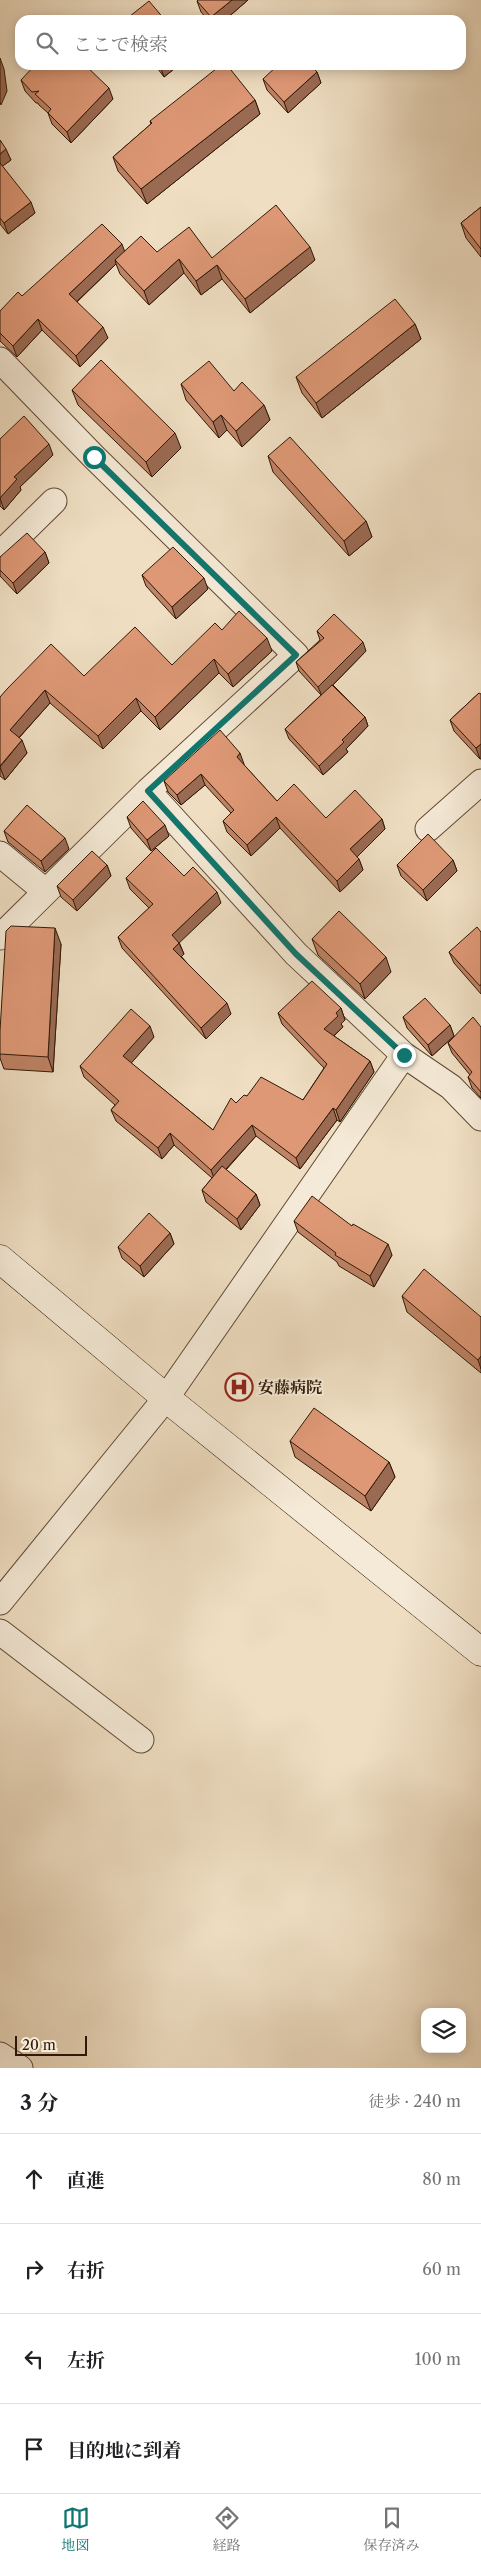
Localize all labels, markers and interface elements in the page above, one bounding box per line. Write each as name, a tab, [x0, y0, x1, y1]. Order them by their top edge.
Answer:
search box	[15, 15, 466, 70]
icon: search	[33, 29, 61, 57]
text: ここで検索	[73, 33, 168, 56]
route start	[83, 446, 106, 469]
route end	[393, 1044, 416, 1067]
hospital icon: 安藤病院	[224, 1372, 254, 1402]
place label: 安藤病院	[258, 1377, 322, 1397]
map controls	[421, 2008, 466, 2053]
button: layers	[421, 2008, 466, 2053]
scale bar	[15, 2033, 88, 2056]
text: 20 m	[22, 2036, 56, 2054]
text: 3 分	[20, 2090, 58, 2115]
text: 徒歩 · 240 m	[368, 2091, 461, 2111]
icon: ahead	[20, 2165, 48, 2193]
text: 直進	[67, 2169, 105, 2192]
text: 80 m	[422, 2169, 461, 2189]
icon: right	[20, 2255, 48, 2283]
text: 右折	[67, 2259, 105, 2282]
text: 60 m	[422, 2259, 461, 2279]
icon: left	[20, 2345, 48, 2373]
text: 左折	[67, 2349, 105, 2372]
text: 100 m	[415, 2349, 461, 2369]
icon: arrive	[20, 2435, 48, 2463]
text: 目的地に到着	[67, 2439, 181, 2462]
tab: 地図	[62, 2504, 90, 2554]
tab: 経路	[213, 2504, 241, 2554]
tab: 保存済み	[364, 2504, 420, 2554]

